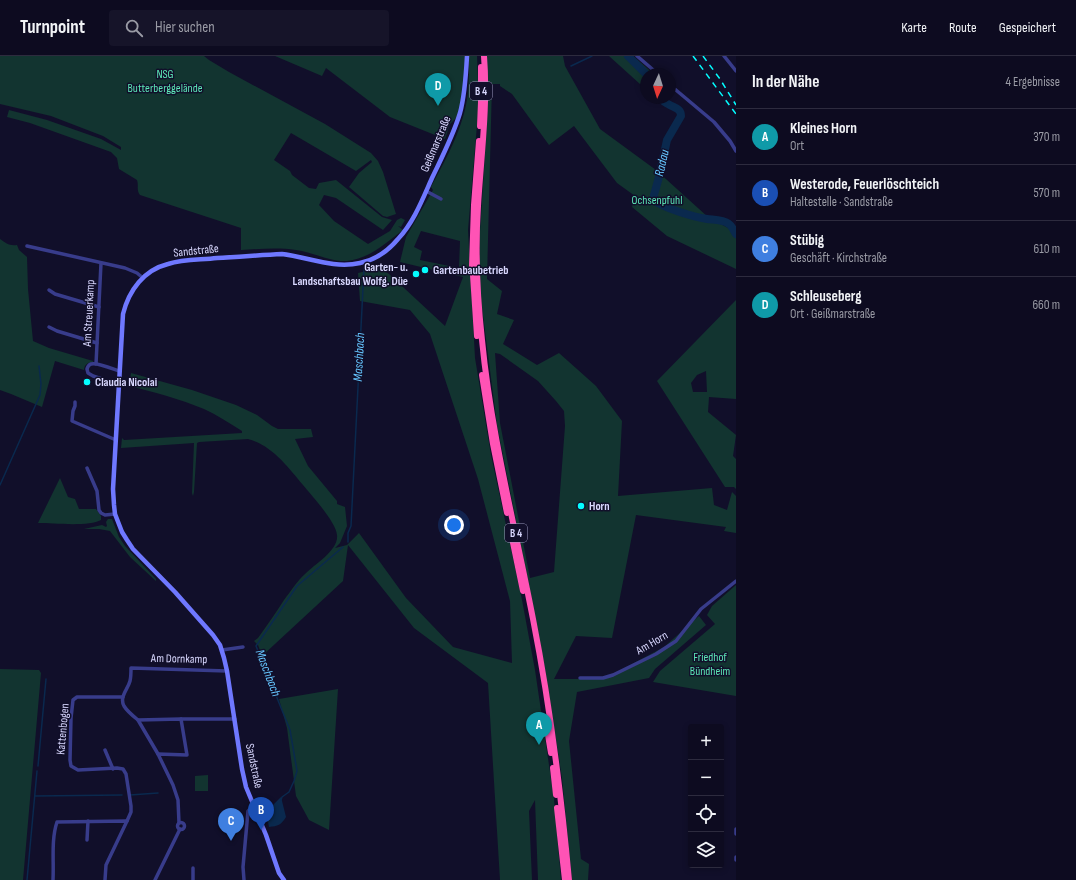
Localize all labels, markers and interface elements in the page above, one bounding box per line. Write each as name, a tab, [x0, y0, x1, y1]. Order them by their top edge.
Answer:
search box	[109, 10, 389, 46]
text: Turnpoint	[20, 16, 85, 39]
icon: search	[123, 17, 145, 39]
text: Hier suchen	[155, 18, 215, 37]
text: Karte	[901, 19, 927, 36]
text: Route	[949, 19, 977, 36]
text: Gespeichert	[999, 19, 1056, 36]
park label: NSG Butterberggelände	[128, 67, 203, 96]
north arrow	[640, 68, 676, 104]
text: In der Nähe	[752, 72, 819, 92]
pin: D	[425, 73, 451, 106]
text: 4 Ergebnisse	[1006, 74, 1060, 90]
road number: B 4	[470, 82, 492, 100]
street label: Geißmarstraße	[417, 114, 455, 174]
text: Kleines Horn	[790, 119, 857, 138]
text: A	[762, 129, 768, 145]
text: 370 m	[1033, 129, 1060, 145]
text: Ort	[790, 138, 804, 154]
water label: Radau	[651, 147, 673, 178]
text: Westerode, Feuerlöschteich	[790, 175, 939, 194]
text: B	[762, 185, 768, 201]
text: 570 m	[1033, 185, 1060, 201]
park label: Ochsenpfuhl	[632, 193, 682, 208]
text: Haltestelle · Sandstraße	[790, 194, 893, 210]
text: Stübig	[790, 231, 824, 250]
street label: Sandstraße	[173, 241, 220, 261]
text: C	[762, 241, 768, 257]
text: 610 m	[1034, 241, 1060, 257]
text: Geschäft · Kirchstraße	[790, 250, 887, 266]
place label: Garten- u. Landschaftsbau Wolfg. Düe	[293, 260, 408, 289]
place label: Gartenbaubetrieb	[433, 263, 509, 278]
marker: Gartenbaubetrieb	[420, 265, 430, 275]
marker: Garten- u. Landschaftsbau Wolfg. Düe	[411, 269, 421, 279]
street label: Am Streuerkamp	[80, 279, 98, 348]
text: Schleuseberg	[790, 287, 861, 306]
text: D	[762, 297, 768, 313]
text: 660 m	[1032, 297, 1060, 313]
text: Ort · Geißmarstraße	[790, 306, 875, 322]
water label: Maschbach	[350, 332, 368, 382]
place label: Claudia Nicolai	[95, 375, 157, 390]
marker: Claudia Nicolai	[82, 377, 92, 387]
place label: Horn	[589, 499, 610, 514]
marker: Horn	[576, 501, 586, 511]
your location	[444, 515, 464, 535]
road number: B 4	[505, 524, 527, 542]
street label: Am Horn	[632, 628, 671, 659]
water label: Maschbach	[252, 647, 284, 699]
park label: Friedhof Bündheim	[690, 650, 730, 679]
street label: Am Dornkamp	[150, 651, 207, 667]
street label: Kattenbogen	[53, 703, 73, 755]
pin: A	[526, 712, 552, 745]
map controls	[688, 724, 724, 868]
button: +	[688, 724, 724, 760]
street label: Sandstraße	[242, 742, 266, 790]
button: −	[688, 760, 724, 796]
button: locate	[688, 796, 724, 832]
pin: B	[248, 797, 274, 830]
pin: C	[218, 808, 244, 841]
button: layers	[688, 832, 724, 868]

